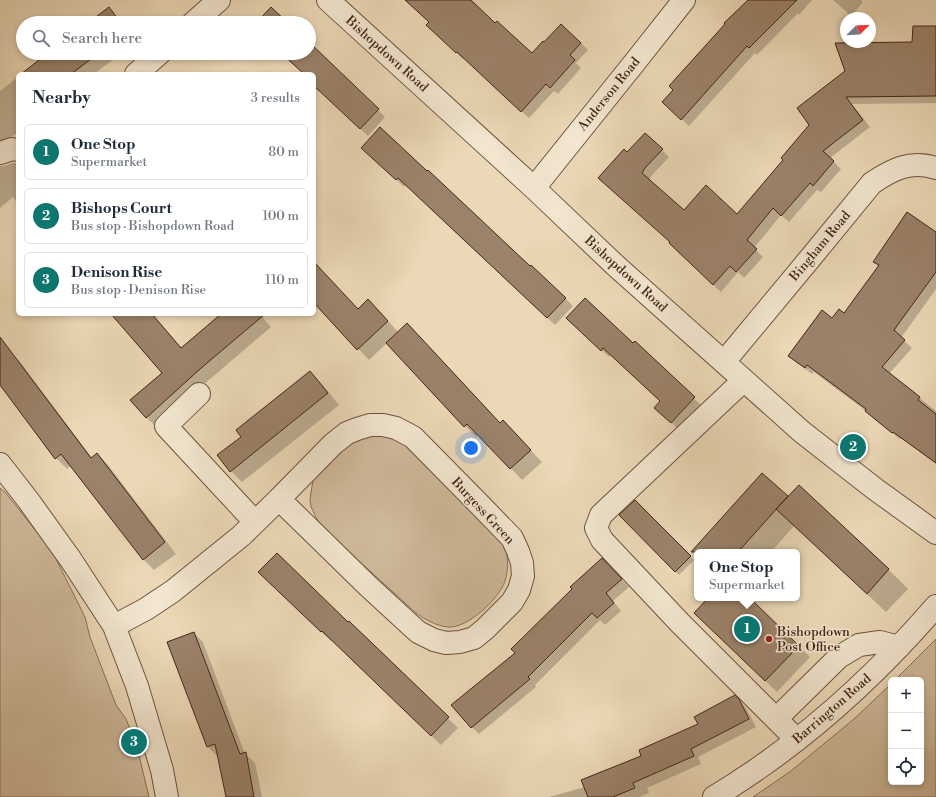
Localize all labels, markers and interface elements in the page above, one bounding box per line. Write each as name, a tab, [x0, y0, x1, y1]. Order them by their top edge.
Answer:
street label: Bishopdown Road	[342, 12, 432, 96]
north arrow	[840, 12, 876, 48]
search box	[16, 16, 316, 60]
icon: search	[30, 27, 52, 49]
text: Search here	[62, 29, 142, 48]
street label: Anderson Road	[574, 54, 644, 135]
text: Nearby	[32, 87, 91, 109]
text: 3 results	[251, 90, 300, 106]
text: One Stop	[71, 135, 136, 154]
text: 1	[43, 144, 49, 160]
text: 80 m	[268, 144, 299, 160]
text: Supermarket	[71, 154, 147, 170]
text: Bishops Court	[71, 199, 172, 218]
street label: Bingham Road	[785, 207, 854, 285]
text: 2	[42, 208, 50, 224]
text: 100 m	[263, 208, 299, 224]
text: Bus stop · Bishopdown Road	[71, 218, 234, 234]
street label: Bishopdown Road	[581, 232, 671, 316]
text: Denison Rise	[71, 263, 162, 282]
text: 3	[42, 272, 50, 288]
text: 110 m	[265, 272, 299, 288]
text: Bus stop · Denison Rise	[71, 282, 206, 298]
pin: 2	[840, 432, 866, 462]
your location	[461, 438, 481, 458]
street label: Burgess Green	[447, 474, 518, 548]
popup	[694, 549, 800, 601]
text: One Stop	[709, 558, 773, 577]
text: Supermarket	[709, 577, 785, 593]
pin: 1	[734, 614, 760, 644]
place label: Bishopdown Post Office	[776, 624, 850, 655]
marker: Bishopdown Post Office	[764, 634, 774, 644]
street label: Barrington Road	[789, 670, 875, 748]
map controls	[888, 677, 924, 785]
button: +	[888, 677, 924, 713]
button: −	[888, 713, 924, 749]
pin: 3	[121, 727, 147, 757]
button: locate	[888, 749, 924, 785]

